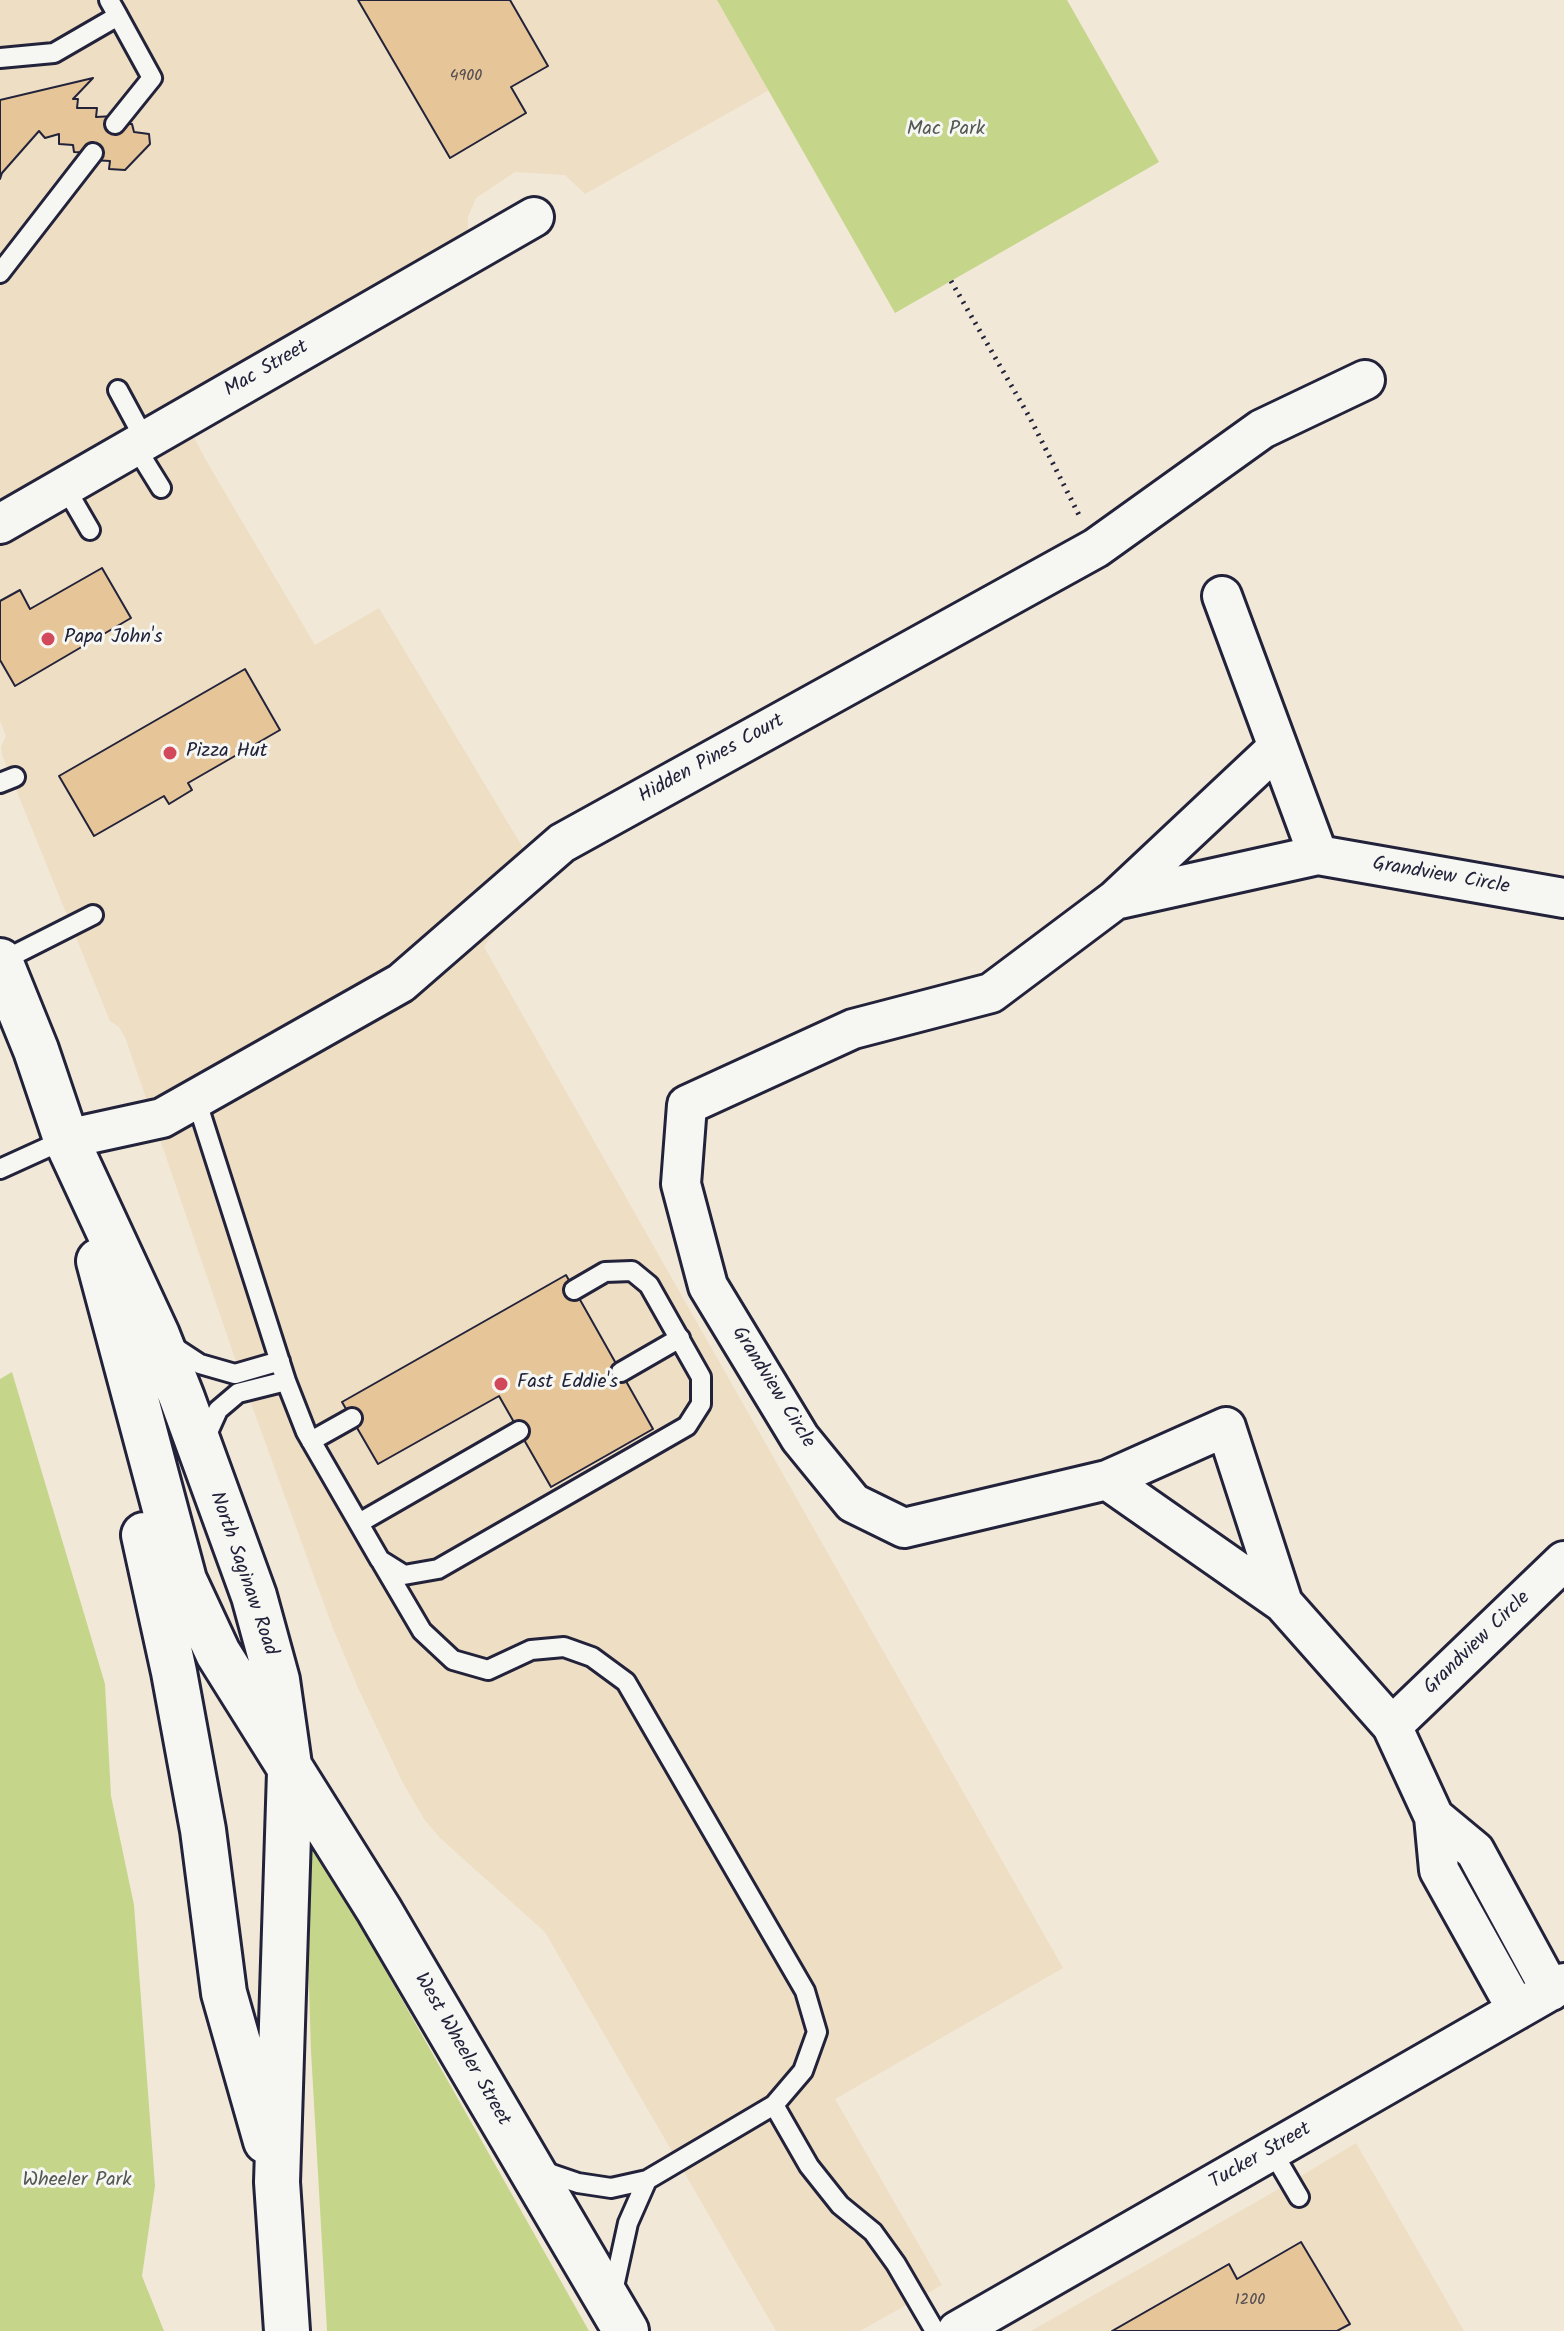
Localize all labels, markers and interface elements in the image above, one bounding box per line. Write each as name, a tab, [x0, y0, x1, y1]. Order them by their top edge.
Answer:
house number: 4900	[450, 67, 482, 87]
park label: Mac Park	[907, 119, 985, 143]
street label: Mac Street	[221, 336, 313, 404]
place label: Papa John's	[64, 627, 162, 651]
marker: Papa John's	[39, 630, 57, 648]
street label: Hidden Pines Court	[635, 710, 789, 810]
place label: Pizza Hut	[186, 741, 267, 765]
marker: Pizza Hut	[161, 744, 179, 762]
street label: Grandview Circle	[1371, 853, 1511, 901]
street label: Grandview Circle	[725, 1323, 819, 1453]
place label: Fast Eddie's	[517, 1372, 618, 1396]
marker: Fast Eddie's	[492, 1375, 510, 1393]
street label: North Saginaw Road	[203, 1489, 281, 1659]
street label: Grandview Circle	[1420, 1587, 1536, 1701]
street label: West Wheeler Street	[407, 1969, 515, 2131]
street label: Tucker Street	[1206, 2118, 1316, 2196]
park label: Wheeler Park	[22, 2170, 132, 2194]
house number: 1200	[1235, 2291, 1265, 2311]

